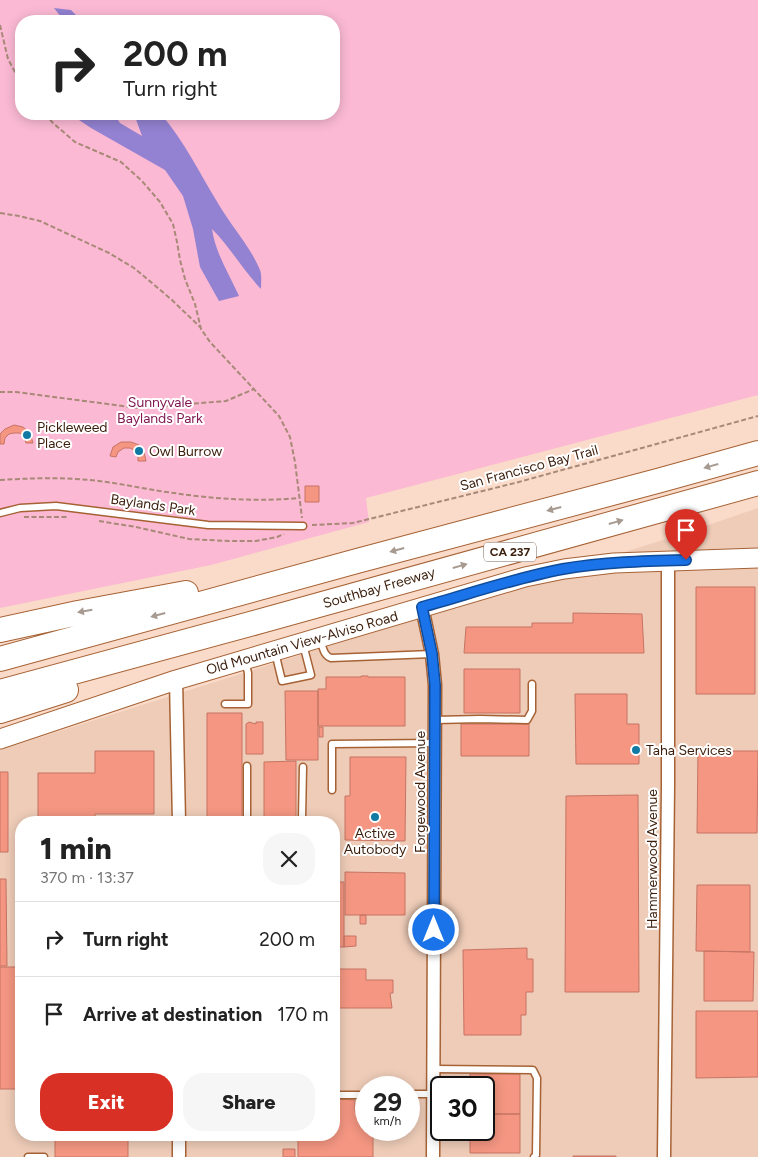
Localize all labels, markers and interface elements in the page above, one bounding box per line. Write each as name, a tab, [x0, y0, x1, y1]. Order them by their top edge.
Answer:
text: 200 m	[123, 33, 227, 75]
icon: right	[40, 35, 105, 100]
text: Turn right	[123, 75, 218, 102]
park label: Sunnyvale Baylands Park	[117, 394, 203, 427]
place label: Pickleweed Place	[37, 419, 108, 452]
marker: Pickleweed Place	[21, 429, 33, 441]
street label: San Francisco Bay Trail	[458, 441, 600, 495]
place label: Owl Burrow	[149, 443, 222, 460]
marker: Owl Burrow	[133, 445, 145, 457]
one-way arrow	[703, 463, 718, 471]
street label: Baylands Park	[109, 491, 197, 519]
one-way arrow	[547, 505, 562, 513]
pin	[665, 509, 707, 560]
icon: arrive	[672, 516, 700, 544]
one-way arrow	[609, 518, 624, 526]
road number: CA 237	[484, 542, 536, 562]
one-way arrow	[389, 546, 405, 554]
one-way arrow	[452, 562, 467, 570]
street label: Southbay Freeway	[321, 564, 438, 612]
street label: Old Mountain View-Alviso Road	[204, 607, 400, 679]
one-way arrow	[77, 608, 93, 616]
one-way arrow	[150, 612, 165, 620]
street label: Forgewood Avenue	[412, 731, 429, 853]
place label: Taha Services	[646, 742, 732, 759]
marker: Taha Services	[630, 744, 642, 756]
street label: Hammerwood Avenue	[644, 789, 661, 929]
marker: Active Autobody	[369, 811, 381, 823]
place label: Active Autobody	[344, 825, 407, 858]
text: 1 min	[40, 830, 112, 867]
button: close	[263, 833, 315, 885]
text: 370 m · 13:37	[40, 868, 134, 887]
position arrow	[407, 903, 459, 955]
icon: right	[40, 925, 68, 953]
text: Turn right	[83, 928, 169, 951]
text: 200 m	[259, 928, 315, 951]
icon: arrive	[40, 1000, 68, 1028]
text: Arrive at destination	[83, 1003, 262, 1026]
text: 170 m	[277, 1003, 328, 1026]
button: Exit	[40, 1073, 173, 1131]
button: Share	[183, 1073, 315, 1131]
speed limit sign: 30	[430, 1076, 495, 1141]
text: 29	[373, 1087, 402, 1117]
text: km/h	[374, 1114, 401, 1128]

